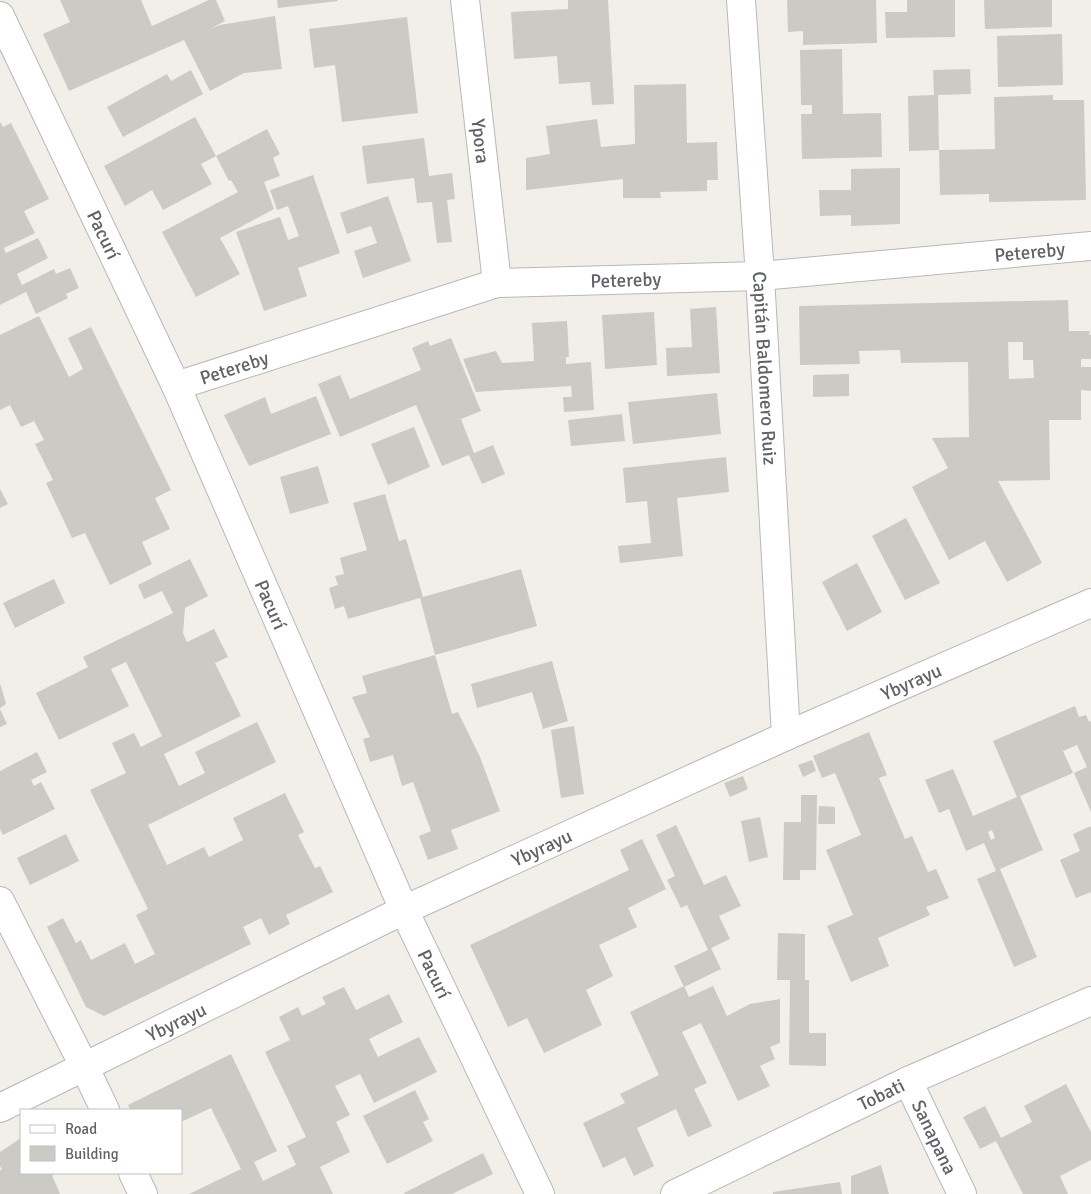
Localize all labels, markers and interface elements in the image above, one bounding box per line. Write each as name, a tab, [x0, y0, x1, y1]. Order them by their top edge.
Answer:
street label: Ypora	[465, 117, 494, 165]
street label: Pacurí	[81, 206, 125, 264]
street label: Petereby	[993, 237, 1066, 268]
street label: Petereby	[590, 268, 662, 294]
street label: Capitán Baldomero Ruiz	[747, 271, 782, 466]
street label: Petereby	[197, 346, 272, 391]
street label: Pacurí	[249, 576, 292, 634]
street label: Ybyrayu	[877, 659, 946, 706]
street label: Ybyrayu	[508, 824, 576, 872]
street label: Pacurí	[412, 946, 456, 1004]
street label: Ybyrayu	[142, 998, 210, 1048]
street label: Tobati	[854, 1073, 909, 1116]
street label: Sanapana	[906, 1096, 962, 1179]
legend	[20, 1109, 182, 1174]
text: Road	[65, 1120, 97, 1138]
text: Building	[65, 1145, 119, 1163]

